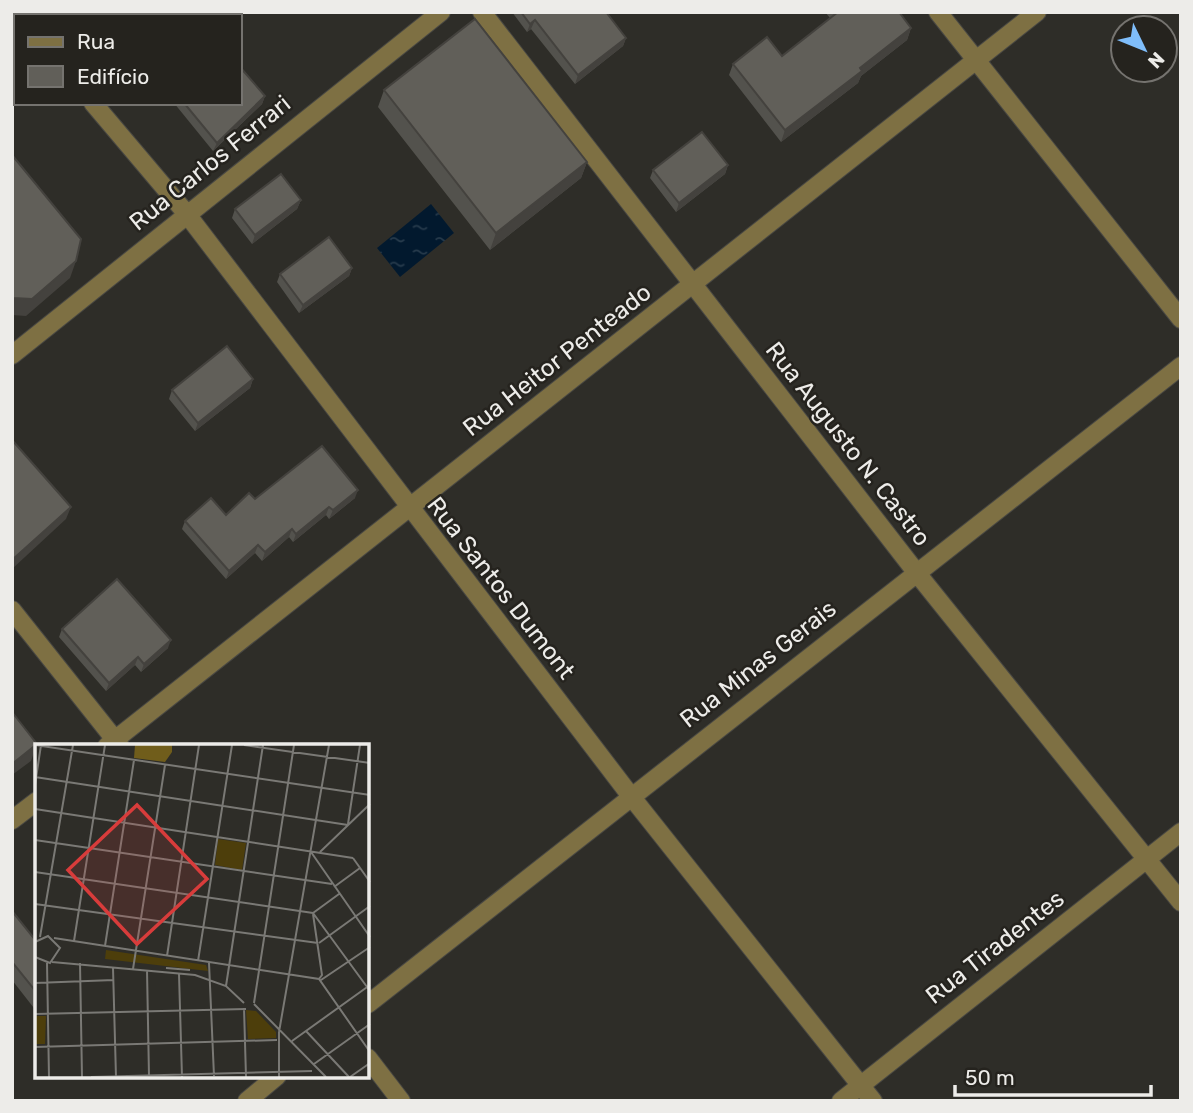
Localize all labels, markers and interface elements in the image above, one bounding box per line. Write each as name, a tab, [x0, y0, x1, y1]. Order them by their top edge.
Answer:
legend	[14, 14, 242, 105]
north arrow	[1109, 14, 1179, 84]
text: Rua	[77, 29, 115, 54]
text: N	[1143, 47, 1169, 73]
text: Edifício	[77, 64, 149, 89]
street label: Rua Carlos Ferrari	[124, 90, 296, 236]
street label: Rua Heitor Penteado	[458, 278, 656, 442]
street label: Rua Augusto N. Castro	[760, 336, 936, 552]
street label: Rua Santos Dumont	[421, 492, 581, 684]
street label: Rua Minas Gerais	[674, 594, 842, 734]
inset map	[35, 744, 369, 1078]
street label: Rua Tiradentes	[920, 884, 1070, 1010]
scale bar	[955, 1054, 1151, 1098]
text: 50 m	[965, 1065, 1015, 1090]

